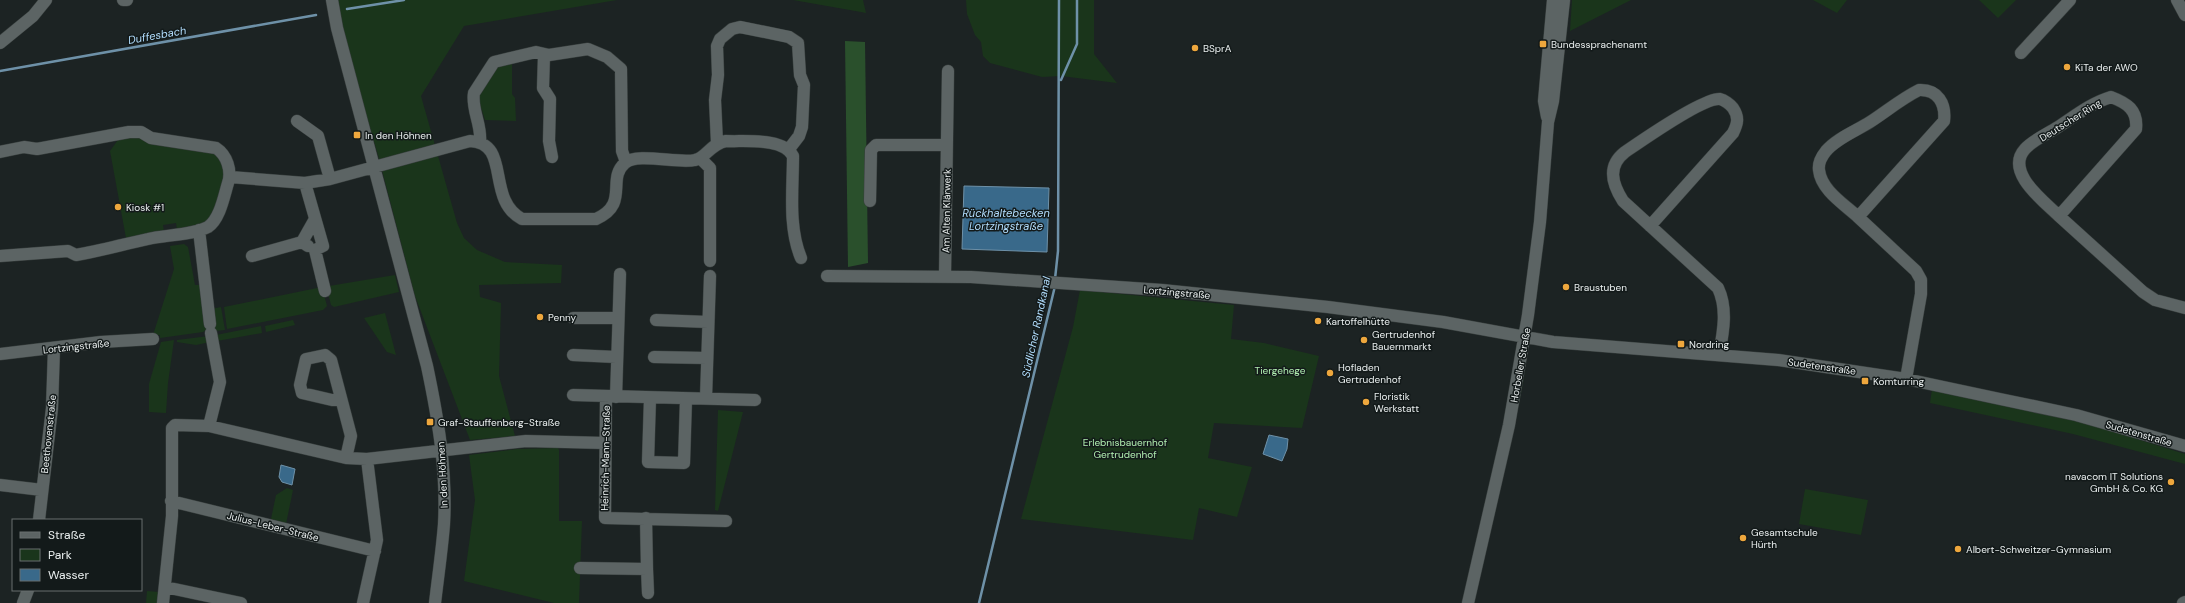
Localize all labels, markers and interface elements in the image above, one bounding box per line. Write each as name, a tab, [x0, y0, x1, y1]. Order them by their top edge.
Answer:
water label: Duffesbach	[127, 23, 187, 47]
place label: Bundessprachenamt	[1551, 38, 1647, 51]
marker: Bundessprachenamt	[1538, 39, 1548, 49]
place label: BSprA	[1203, 42, 1232, 55]
marker: BSprA	[1190, 43, 1200, 53]
place label: KiTa der AWO	[2075, 61, 2138, 74]
marker: KiTa der AWO	[2062, 62, 2072, 72]
street label: Deutscher Ring	[2037, 96, 2104, 145]
place label: In den Höhnen	[365, 129, 432, 142]
marker: In den Höhnen	[352, 130, 362, 140]
street label: Am Alten Klärwerk	[939, 169, 954, 253]
place label: Kiosk #1	[126, 201, 164, 214]
marker: Kiosk #1	[113, 202, 123, 212]
water label: Rückhaltebecken Lortzingstraße	[962, 206, 1050, 233]
water label: Südlicher Randkanal	[1018, 275, 1054, 379]
place label: Braustuben	[1574, 281, 1627, 294]
marker: Braustuben	[1561, 282, 1571, 292]
street label: Lortzingstraße	[1143, 283, 1211, 302]
place label: Penny	[548, 311, 577, 324]
marker: Penny	[535, 312, 545, 322]
place label: Kartoffelhütte	[1326, 315, 1390, 328]
marker: Kartoffelhütte	[1313, 316, 1323, 326]
street label: Horbeller Straße	[1508, 326, 1534, 404]
place label: Gertrudenhof Bauernmarkt	[1372, 328, 1436, 353]
marker: Gertrudenhof Bauernmarkt	[1359, 335, 1369, 345]
street label: Lortzingstraße	[42, 337, 110, 356]
place label: Nordring	[1689, 338, 1729, 351]
marker: Nordring	[1676, 339, 1686, 349]
street label: Sudetenstraße	[1787, 355, 1857, 378]
place label: Hofladen Gertrudenhof	[1338, 361, 1402, 386]
park label: Tiergehege	[1255, 364, 1306, 377]
marker: Hofladen Gertrudenhof	[1325, 368, 1335, 378]
place label: Komturring	[1873, 375, 1925, 388]
marker: Komturring	[1860, 376, 1870, 386]
place label: Floristik Werkstatt	[1374, 390, 1419, 415]
street label: Beethovenstraße	[38, 394, 59, 474]
marker: Floristik Werkstatt	[1361, 397, 1371, 407]
street label: Heinrich-Mann-Straße	[598, 405, 613, 511]
place label: Graf-Stauffenberg-Straße	[438, 416, 560, 429]
marker: Graf-Stauffenberg-Straße	[425, 417, 435, 427]
street label: Sudetenstraße	[2104, 418, 2174, 449]
park label: Erlebnisbauernhof Gertrudenhof	[1083, 436, 1168, 461]
street label: In den Höhnen	[434, 441, 451, 509]
place label: navacom IT Solutions GmbH & Co. KG	[2065, 470, 2163, 495]
marker: navacom IT Solutions GmbH & Co. KG	[2166, 477, 2176, 487]
street label: Julius-Leber-Straße	[226, 509, 321, 544]
legend	[12, 519, 142, 591]
place label: Gesamtschule Hürth	[1751, 526, 1818, 551]
text: Straße	[48, 527, 85, 543]
marker: Gesamtschule Hürth	[1738, 533, 1748, 543]
place label: Albert-Schweitzer-Gymnasium	[1966, 543, 2111, 556]
marker: Albert-Schweitzer-Gymnasium	[1953, 544, 1963, 554]
text: Park	[48, 547, 72, 563]
text: Wasser	[48, 567, 89, 583]

